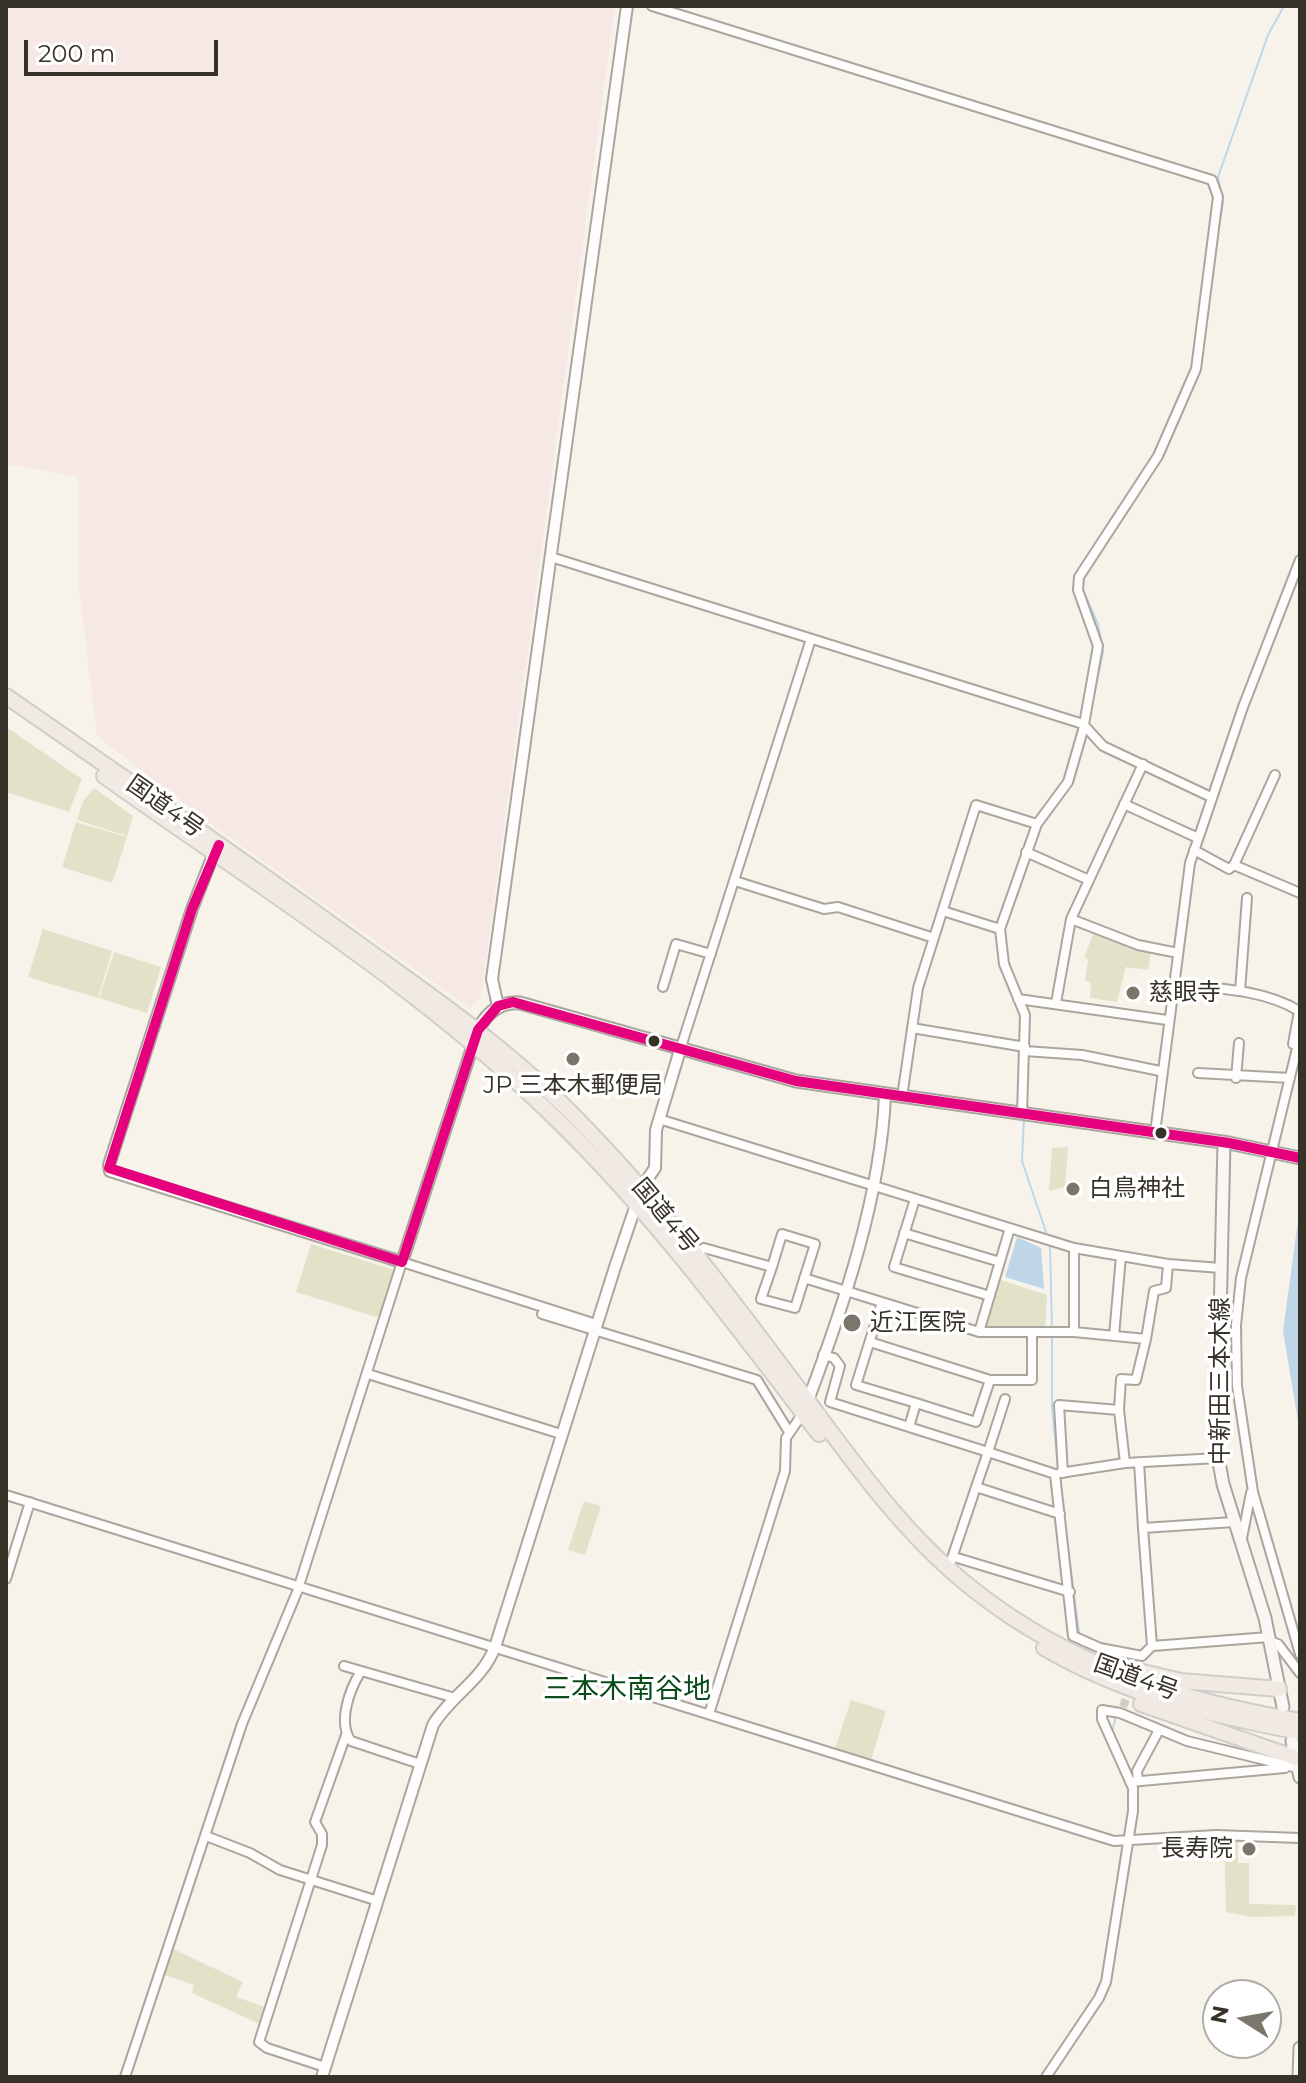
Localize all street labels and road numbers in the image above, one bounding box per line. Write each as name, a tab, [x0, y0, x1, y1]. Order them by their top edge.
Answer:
street label: 国道4号	[121, 770, 209, 844]
street label: 国道4号	[626, 1173, 704, 1259]
street label: 中新田三本木線	[1207, 1297, 1235, 1465]
street label: 国道4号	[1090, 1649, 1182, 1707]

